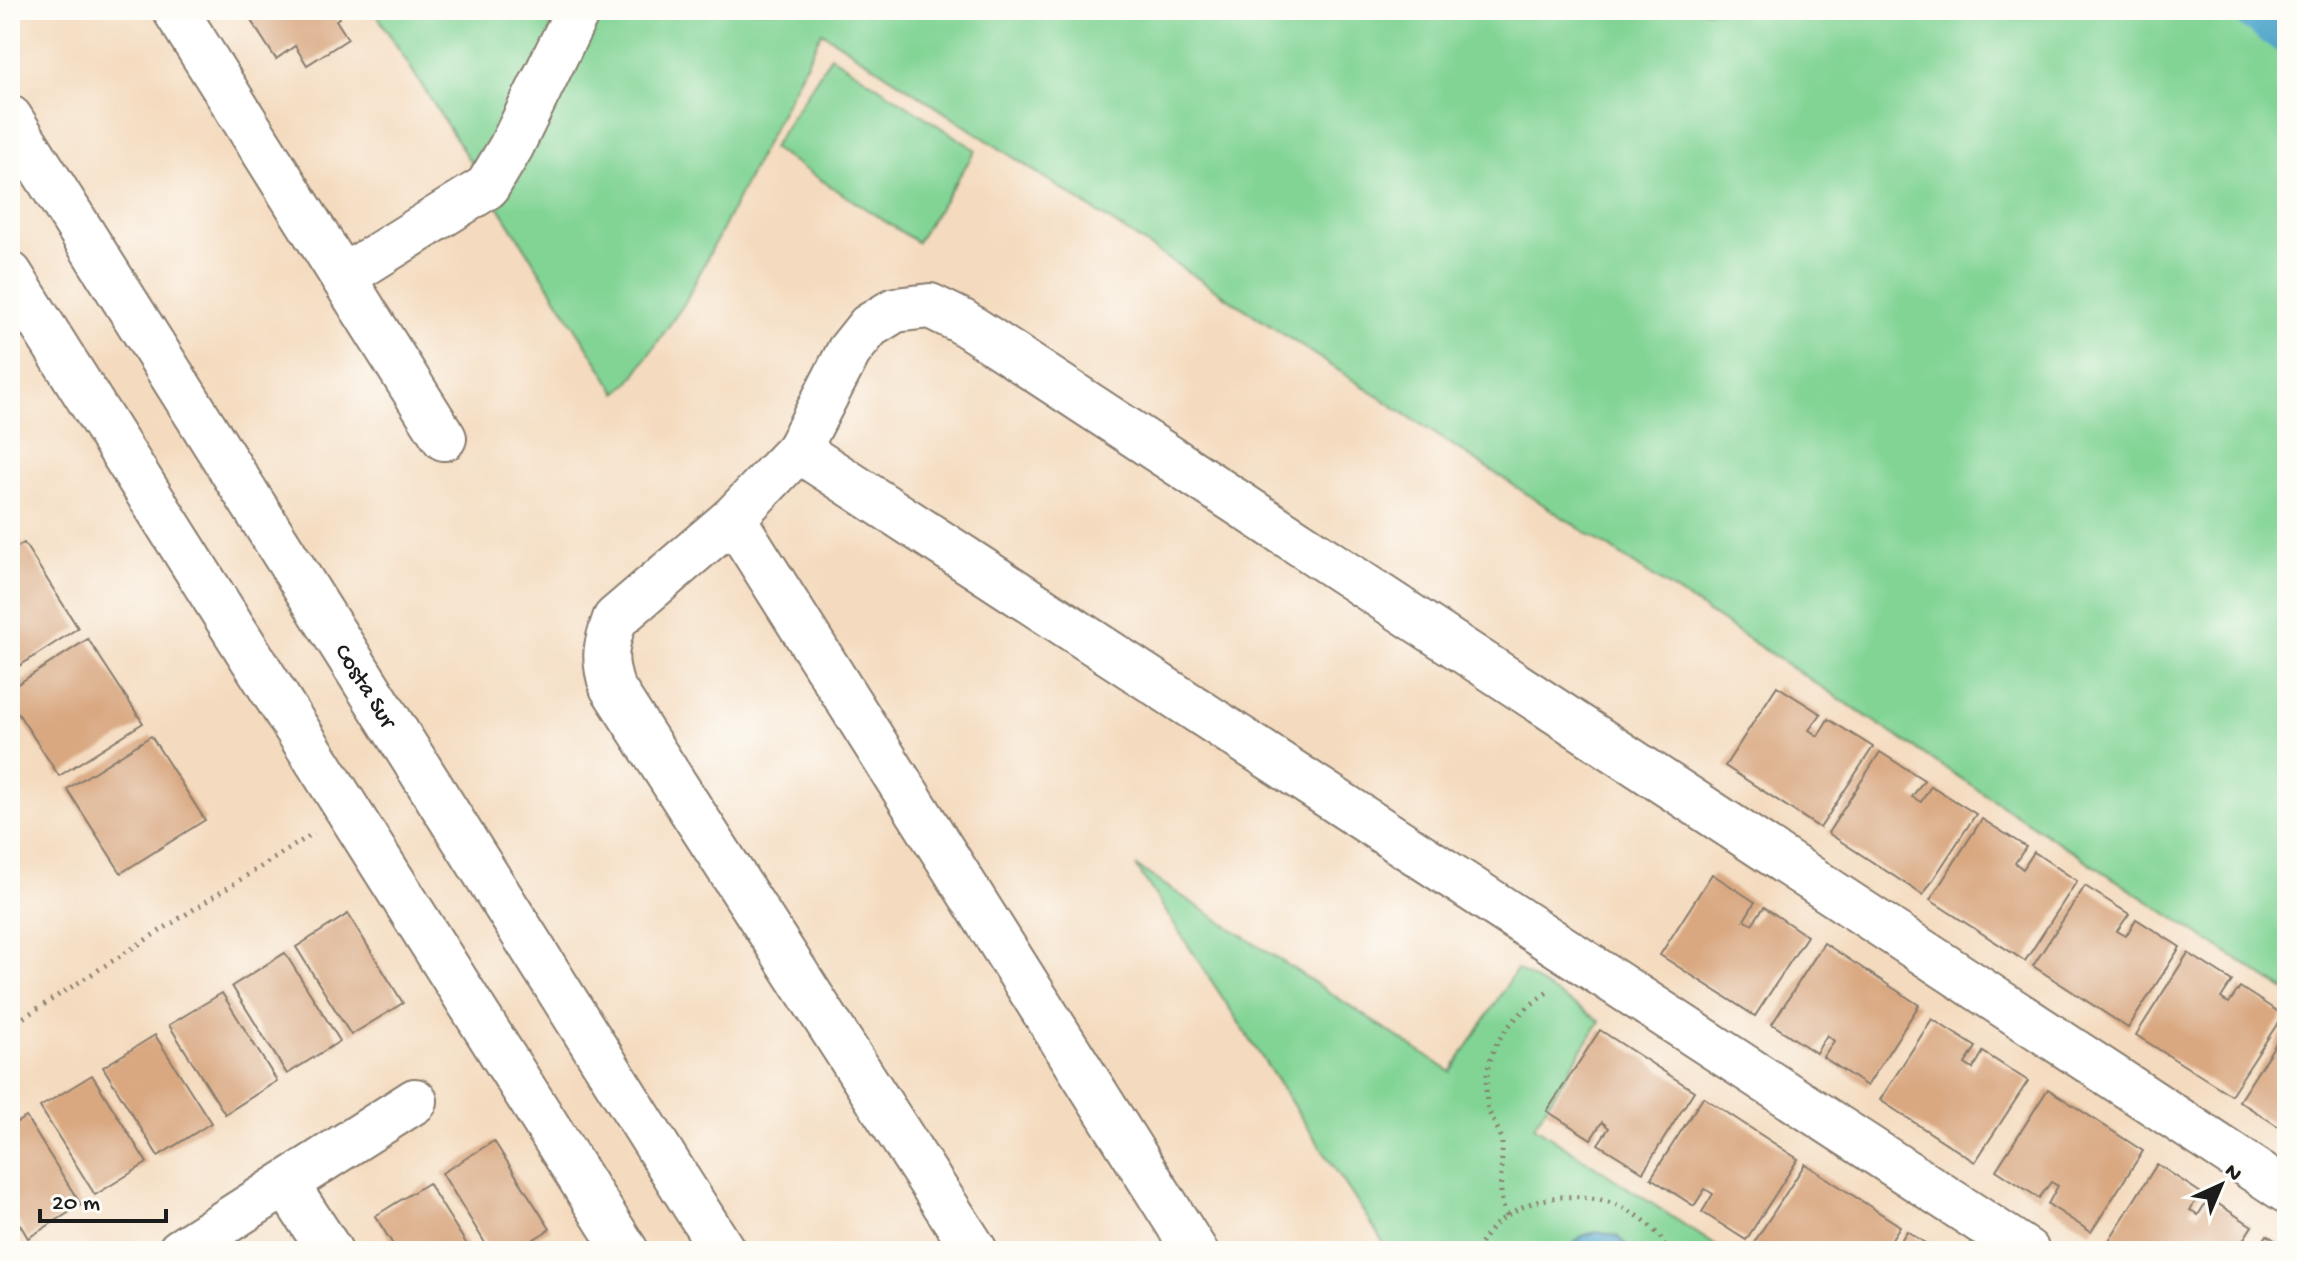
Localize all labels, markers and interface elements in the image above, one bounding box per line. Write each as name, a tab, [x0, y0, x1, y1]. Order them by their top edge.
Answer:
street label: Costa Sur	[327, 639, 403, 737]
north arrow	[2181, 1145, 2261, 1225]
text: N	[2218, 1159, 2246, 1188]
scale bar	[40, 1173, 166, 1223]
text: 20 m	[52, 1190, 100, 1219]

